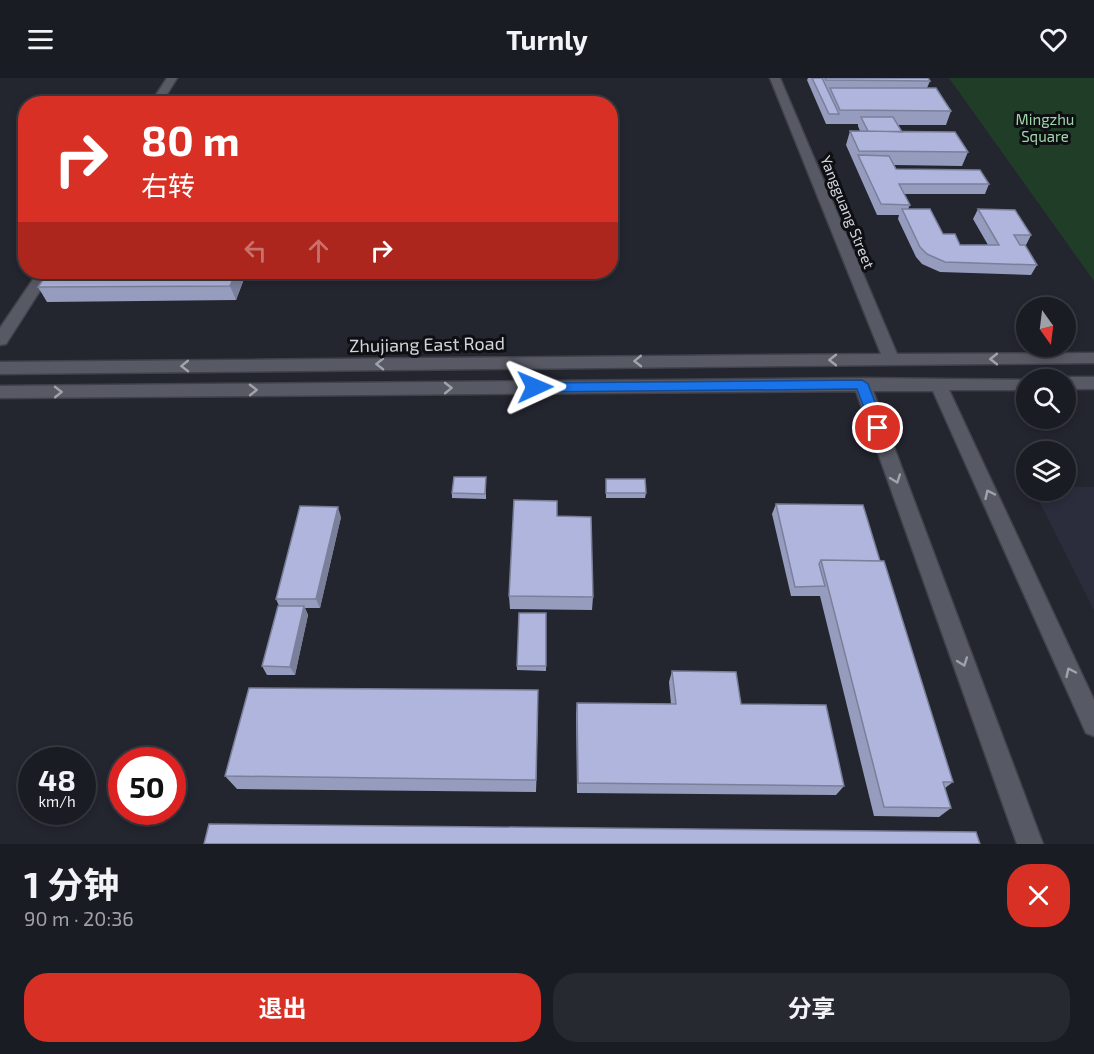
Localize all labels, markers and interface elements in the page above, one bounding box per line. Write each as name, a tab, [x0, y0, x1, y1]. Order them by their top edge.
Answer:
icon: menu	[24, 23, 57, 56]
text: Turnly	[506, 23, 588, 55]
icon: heart	[1037, 23, 1070, 56]
park label: Mingzhu Square	[1016, 110, 1074, 145]
text: 80 m	[141, 114, 240, 164]
icon: right	[42, 120, 120, 198]
street label: Yangguang Street	[817, 153, 879, 271]
text: 右转	[141, 169, 195, 201]
icon: left	[239, 234, 272, 267]
icon: ahead	[302, 234, 335, 267]
icon: right	[365, 234, 398, 267]
north arrow	[1016, 297, 1076, 357]
map controls	[1016, 297, 1076, 501]
street label: Zhujiang East Road	[349, 332, 505, 356]
one-way arrow	[989, 353, 998, 365]
one-way arrow	[828, 354, 837, 366]
position arrow	[503, 355, 567, 419]
one-way arrow	[633, 355, 642, 367]
one-way arrow	[375, 358, 384, 370]
one-way arrow	[180, 360, 189, 372]
button: search	[1016, 369, 1076, 429]
one-way arrow	[444, 382, 453, 394]
one-way arrow	[249, 384, 258, 396]
one-way arrow	[54, 386, 63, 398]
pin	[852, 402, 903, 453]
icon: arrive	[861, 411, 894, 444]
button: layers	[1016, 441, 1076, 501]
one-way arrow	[889, 473, 902, 484]
one-way arrow	[984, 490, 996, 501]
one-way arrow	[956, 656, 969, 667]
one-way arrow	[1065, 667, 1077, 678]
speed limit sign: 50	[108, 747, 186, 825]
text: 48	[38, 761, 76, 797]
text: km/h	[38, 792, 76, 810]
text: 1 分钟	[24, 862, 119, 905]
button: close	[1007, 864, 1070, 927]
text: 90 m · 20:36	[24, 906, 134, 930]
button: 退出	[24, 973, 541, 1042]
button: 分享	[553, 973, 1070, 1042]

